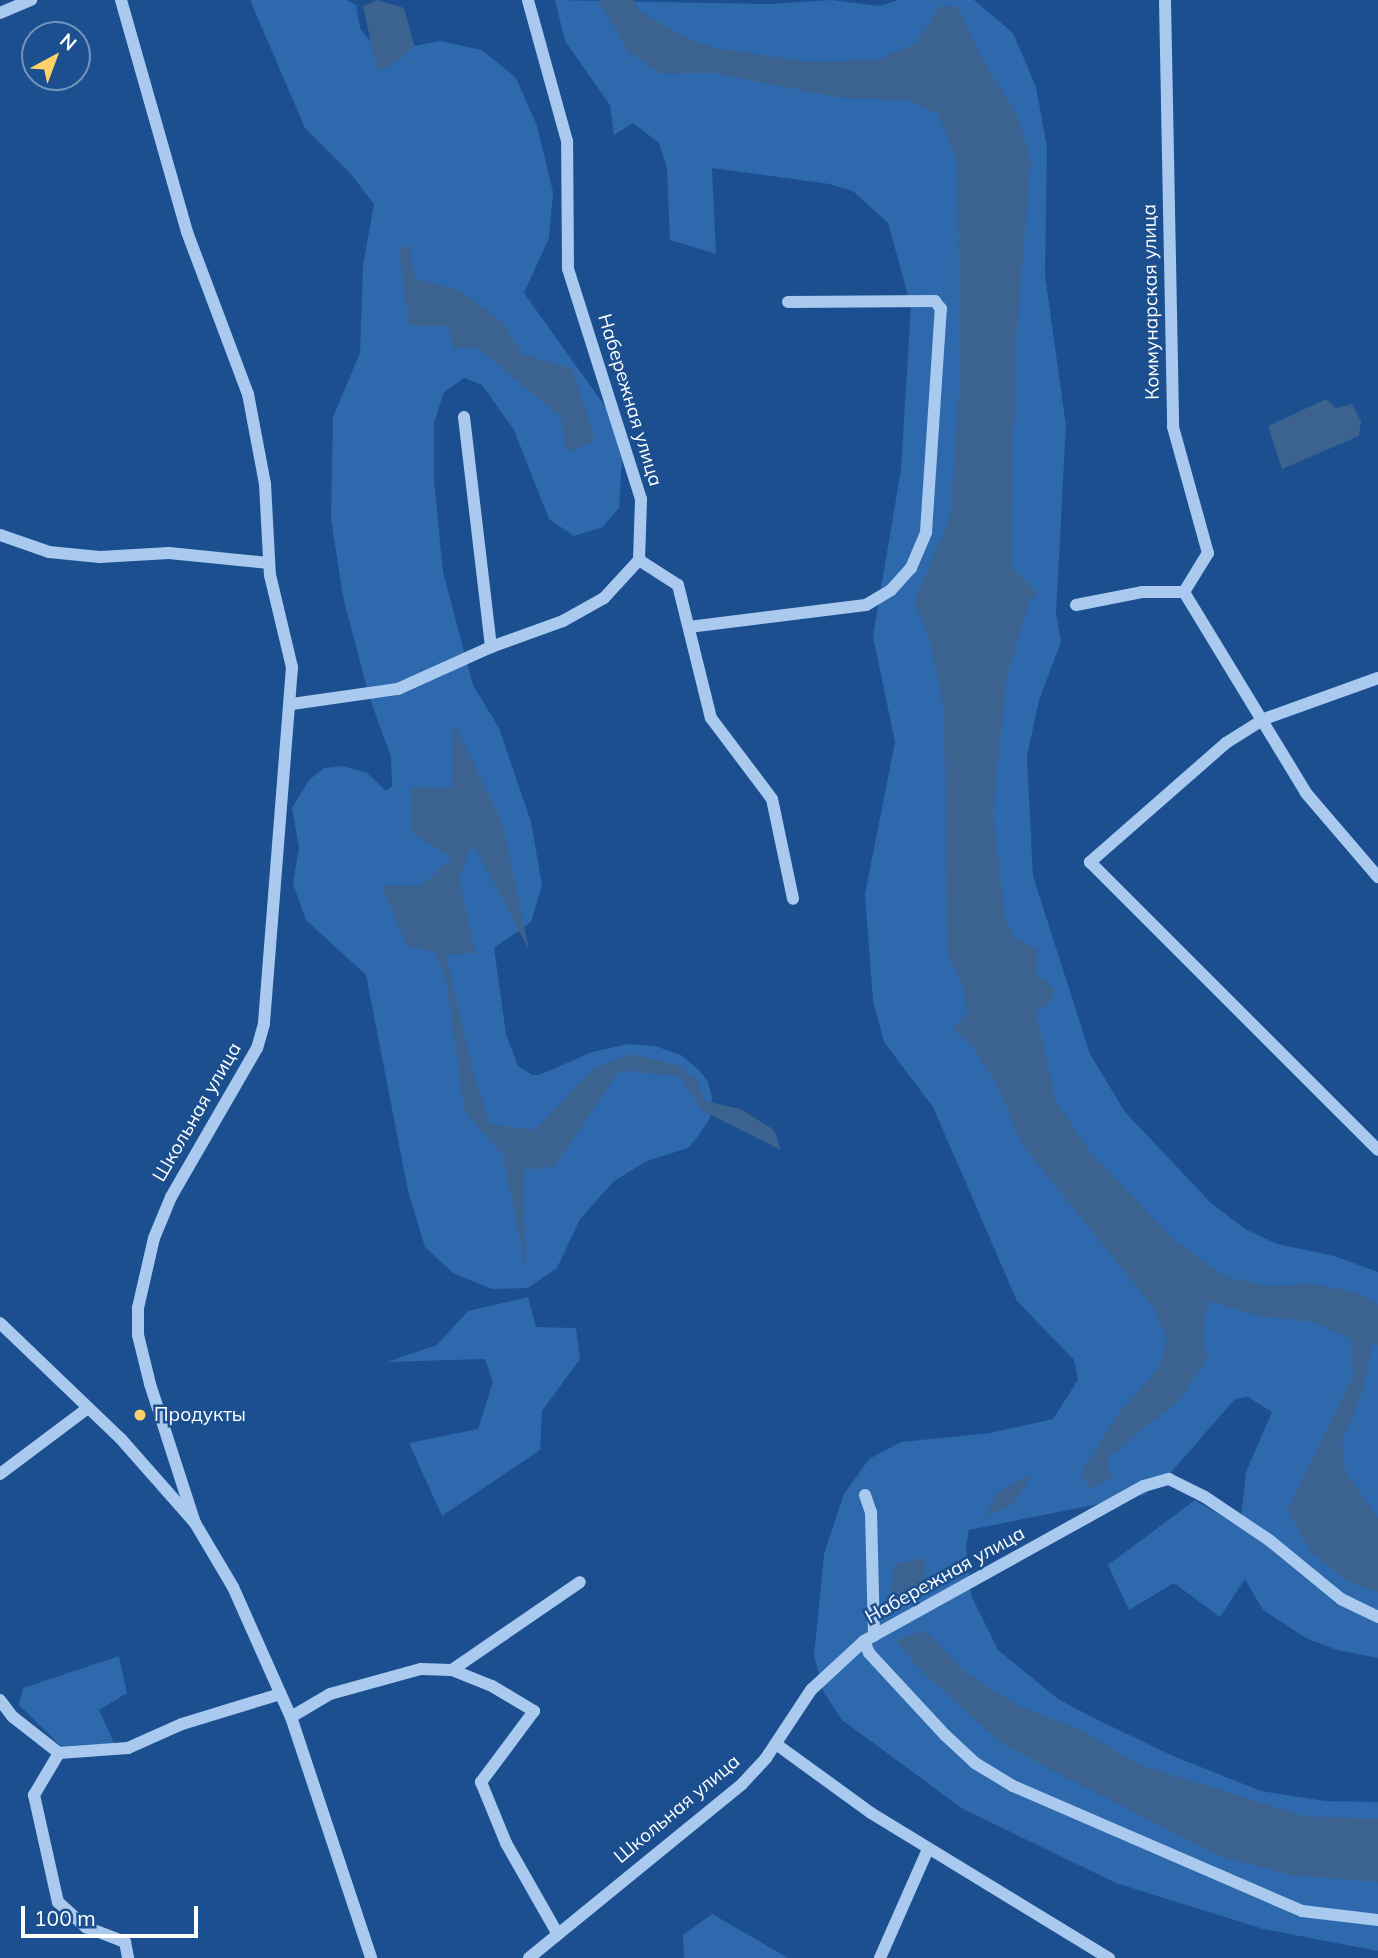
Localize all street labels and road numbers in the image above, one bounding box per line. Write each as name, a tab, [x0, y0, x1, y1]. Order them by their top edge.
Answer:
street label: Коммунарская улица	[1138, 204, 1164, 400]
street label: Набережная улица	[593, 311, 667, 489]
street label: Школьная улица	[148, 1038, 246, 1186]
street label: Набережная улица	[861, 1522, 1029, 1628]
street label: Школьная улица	[610, 1750, 744, 1868]

